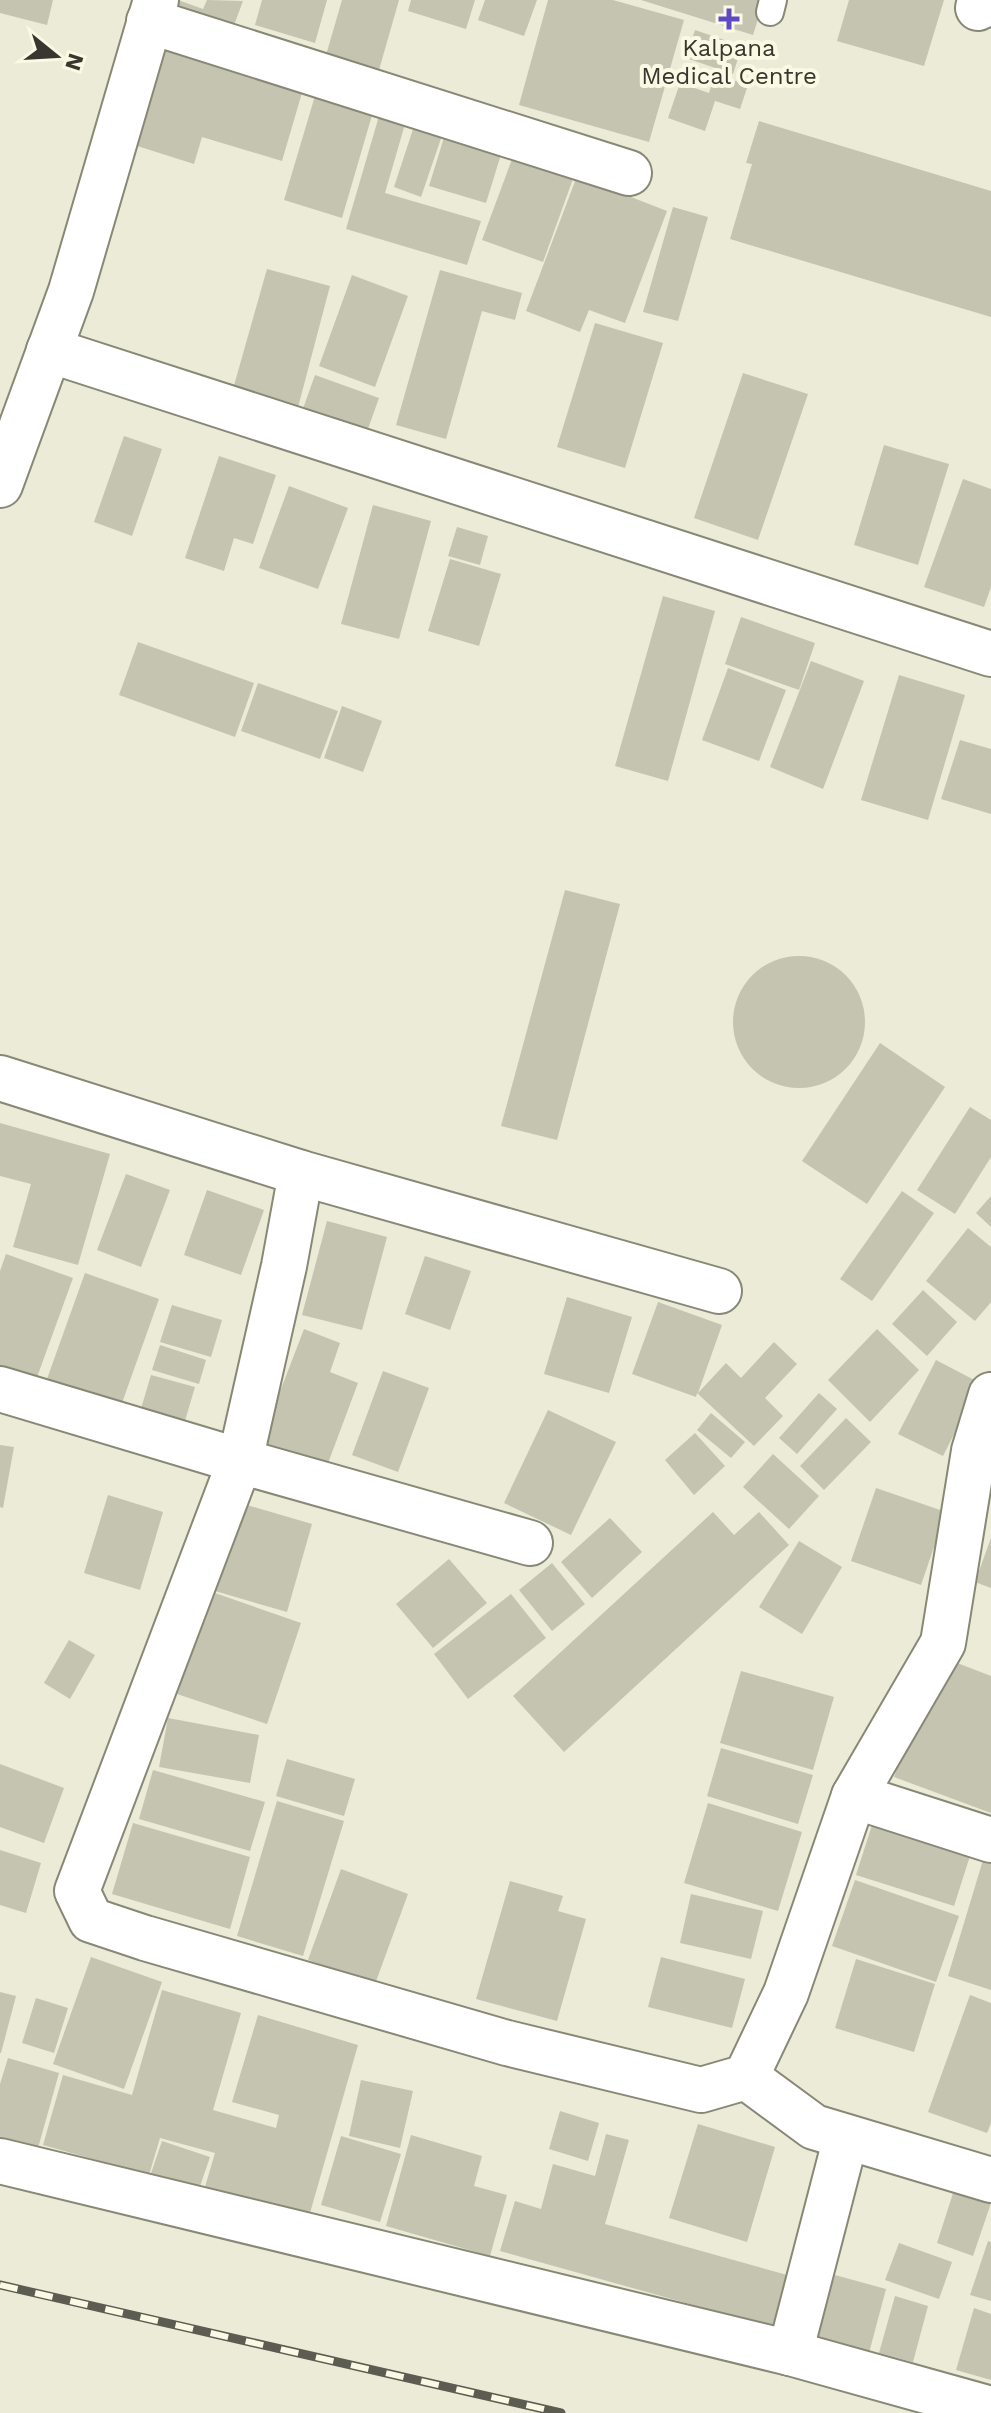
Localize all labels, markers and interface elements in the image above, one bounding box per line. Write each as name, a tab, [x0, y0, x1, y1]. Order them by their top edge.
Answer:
marker: Kalpana Medical Centre	[718, 8, 740, 30]
north arrow	[16, 16, 96, 96]
place label: Kalpana Medical Centre	[641, 34, 817, 90]
text: N	[60, 50, 89, 74]

